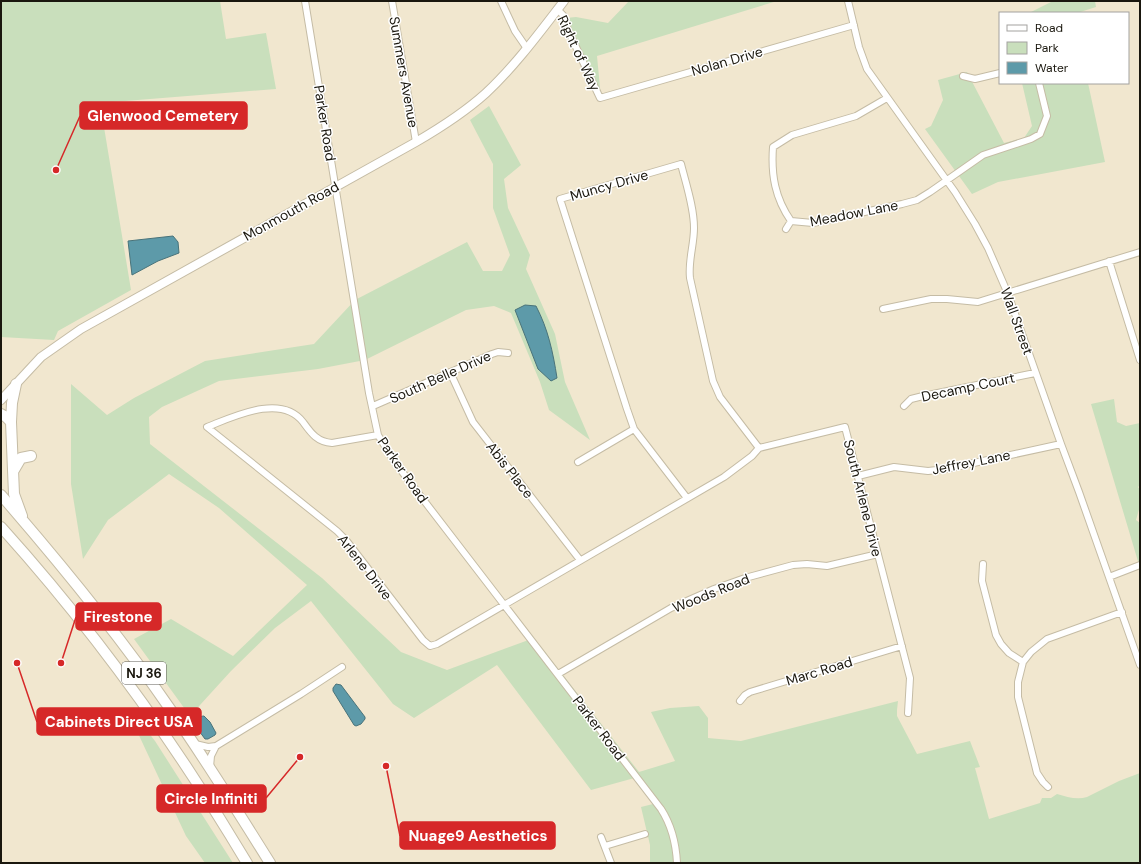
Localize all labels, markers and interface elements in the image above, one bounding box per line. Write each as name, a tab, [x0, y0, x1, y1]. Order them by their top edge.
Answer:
street label: Right of Way	[554, 12, 604, 94]
legend	[999, 12, 1129, 84]
street label: Summers Avenue	[385, 15, 423, 129]
text: Road	[1035, 20, 1063, 36]
text: Park	[1035, 40, 1059, 56]
street label: Nolan Drive	[689, 42, 765, 80]
text: Water	[1035, 60, 1069, 76]
street label: Parker Road	[310, 84, 340, 162]
callout: Glenwood Cemetery	[80, 102, 247, 129]
text: Glenwood Cemetery	[87, 106, 239, 126]
street label: Muncy Drive	[568, 165, 650, 205]
street label: Monmouth Road	[240, 177, 342, 245]
street label: Meadow Lane	[808, 196, 900, 230]
street label: Wall Street	[997, 285, 1037, 357]
street label: South Belle Drive	[386, 347, 494, 407]
street label: Decamp Court	[920, 368, 1016, 406]
street label: Parker Road	[374, 433, 432, 507]
street label: Abis Place	[482, 438, 538, 502]
street label: South Arlene Drive	[840, 438, 886, 558]
street label: Jeffrey Lane	[930, 446, 1012, 478]
street label: Arlene Drive	[334, 531, 396, 603]
street label: Woods Road	[670, 569, 752, 617]
callout: Firestone	[76, 603, 161, 630]
text: Firestone	[84, 607, 153, 627]
street label: Marc Road	[784, 652, 854, 690]
road number: NJ 36	[122, 662, 166, 684]
street label: Parker Road	[569, 692, 629, 764]
callout: Cabinets Direct USA	[37, 708, 201, 735]
text: Cabinets Direct USA	[45, 712, 194, 732]
callout: Circle Infiniti	[157, 785, 266, 812]
text: Circle Infiniti	[164, 789, 258, 809]
callout: Nuage9 Aesthetics	[400, 822, 555, 849]
text: Nuage9 Aesthetics	[408, 826, 548, 846]

